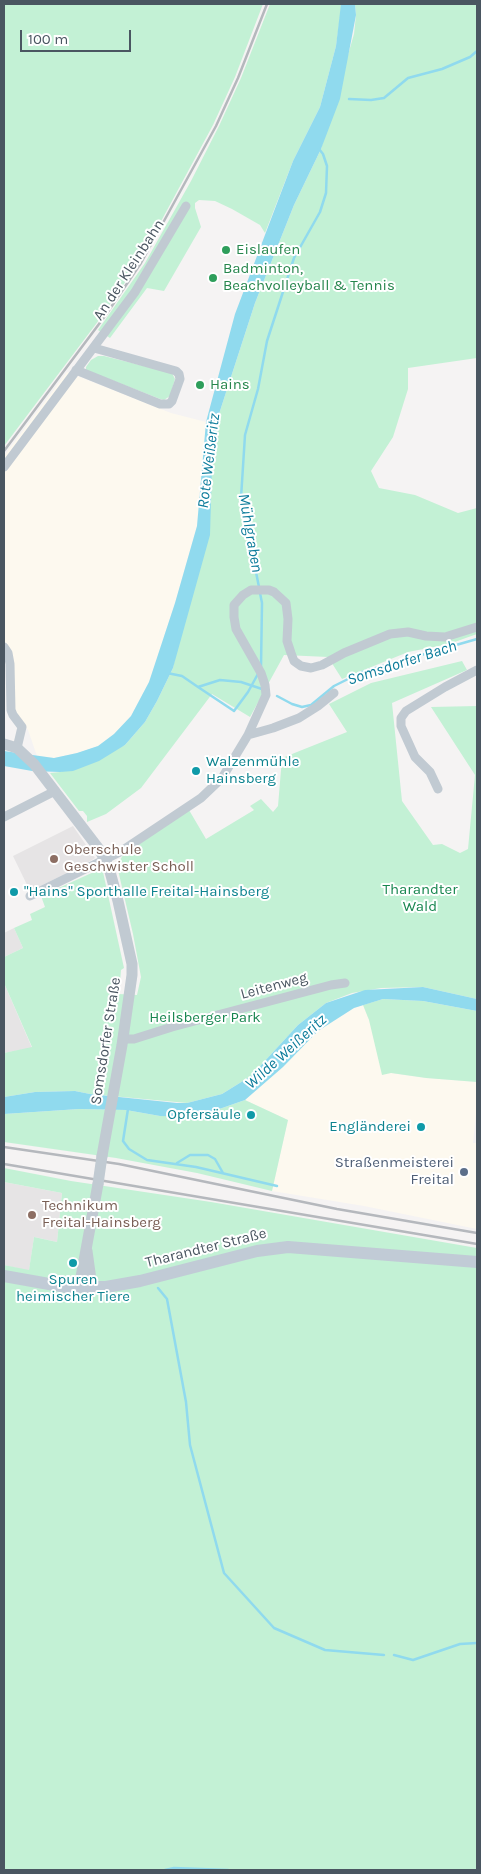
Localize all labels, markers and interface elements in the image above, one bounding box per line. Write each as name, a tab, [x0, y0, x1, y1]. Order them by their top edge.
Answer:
scale bar	[22, 20, 134, 52]
text: 100 m	[28, 30, 68, 48]
street label: An der Kleinbahn	[90, 216, 168, 324]
place label: Eislaufen	[236, 241, 300, 259]
marker: Eislaufen	[220, 244, 232, 256]
place label: Badminton, Beachvolleyball & Tennis	[223, 260, 395, 295]
marker: Badminton, Beachvolleyball & Tennis	[207, 272, 219, 284]
place label: Hains	[210, 376, 250, 394]
marker: Hains	[194, 379, 206, 391]
water label: Rote Weißeritz	[194, 412, 224, 510]
water label: Mühlgraben	[234, 492, 266, 574]
water label: Somsdorfer Bach	[345, 636, 459, 690]
place label: Walzenmühle Hainsberg	[206, 753, 299, 788]
marker: Walzenmühle Hainsberg	[190, 765, 202, 777]
place label: Oberschule Geschwister Scholl	[64, 841, 194, 876]
marker: Oberschule Geschwister Scholl	[48, 853, 60, 865]
park label: Tharandter Wald	[382, 881, 458, 916]
place label: "Hains" Sporthalle Freital-Hainsberg	[24, 883, 269, 901]
marker: "Hains" Sporthalle Freital-Hainsberg	[8, 886, 20, 898]
street label: Leitenweg	[239, 968, 309, 1004]
street label: Somsdorfer Straße	[87, 976, 125, 1106]
park label: Heilsberger Park	[149, 1009, 261, 1027]
water label: Wilde Weißeritz	[241, 1010, 331, 1094]
place label: Opfersäule	[167, 1106, 241, 1124]
marker: Opfersäule	[245, 1109, 257, 1121]
place label: Engländerei	[329, 1118, 411, 1136]
marker: Engländerei	[415, 1121, 427, 1133]
place label: Straßenmeisterei Freital	[335, 1154, 454, 1189]
marker: Straßenmeisterei Freital	[458, 1166, 470, 1178]
place label: Technikum Freital-Hainsberg	[42, 1197, 161, 1232]
marker: Technikum Freital-Hainsberg	[26, 1209, 38, 1221]
street label: Tharandter Straße	[144, 1224, 268, 1272]
marker: Spuren heimischer Tiere	[67, 1257, 79, 1269]
place label: Spuren heimischer Tiere	[16, 1271, 130, 1306]

